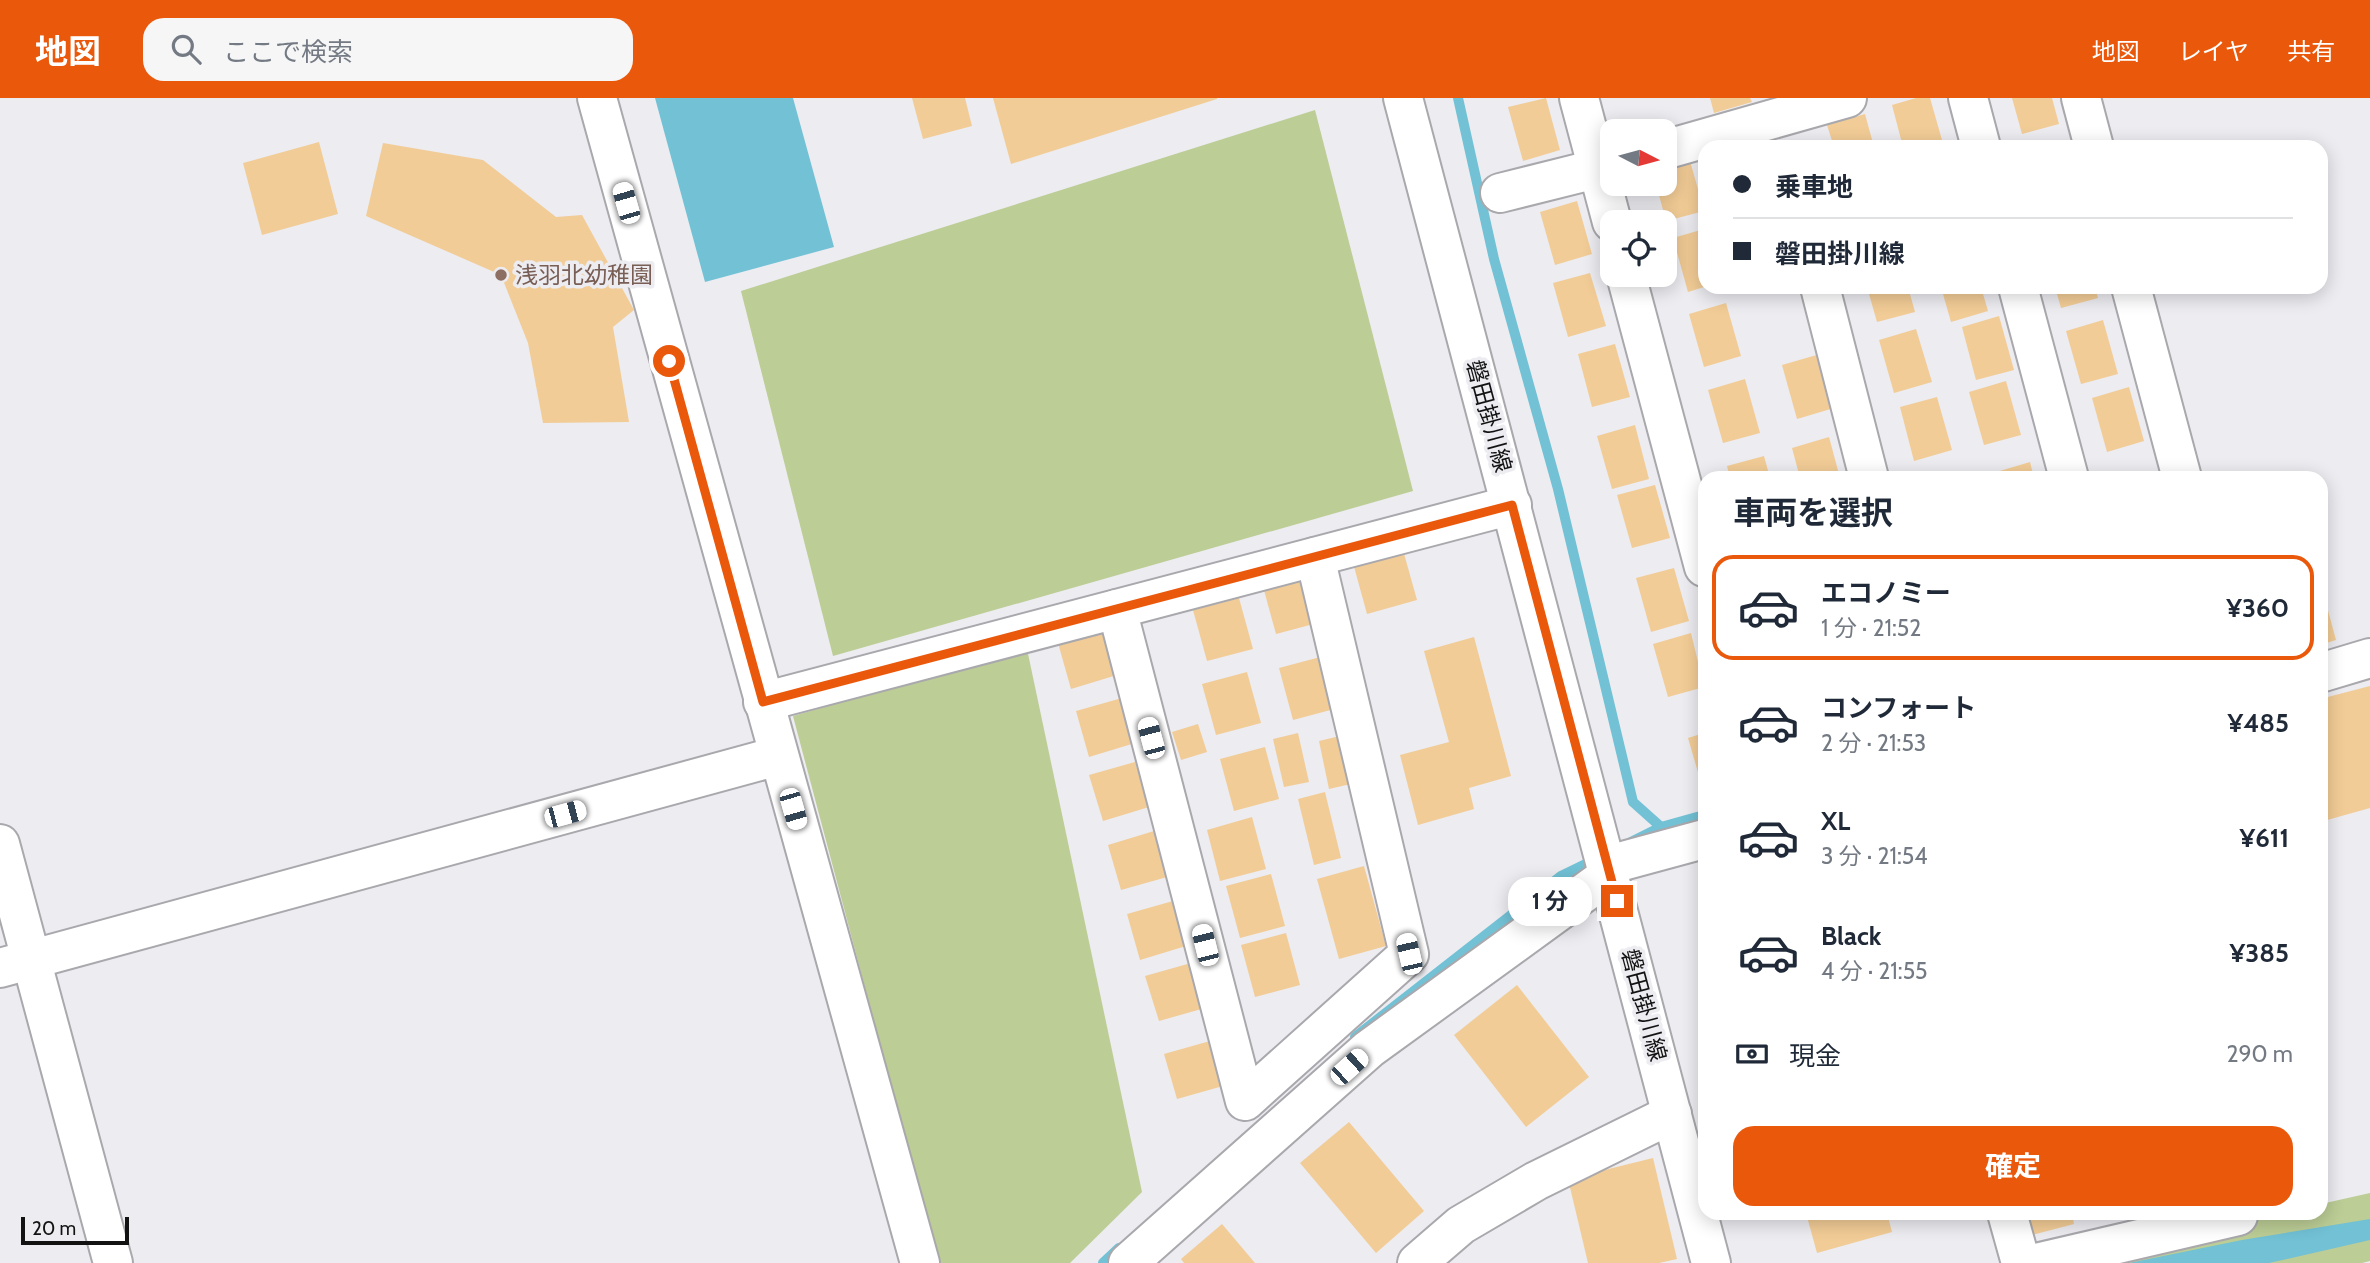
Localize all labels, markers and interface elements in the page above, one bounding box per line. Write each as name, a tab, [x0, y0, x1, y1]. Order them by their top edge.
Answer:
search box	[143, 18, 633, 81]
icon: search	[167, 30, 205, 68]
text: 地図	[35, 31, 101, 71]
text: ここで検索	[223, 36, 353, 68]
text: 地図	[2092, 37, 2140, 66]
text: レイヤ	[2178, 37, 2249, 66]
text: 共有	[2287, 37, 2335, 66]
north arrow	[1600, 119, 1676, 196]
map controls	[1600, 119, 1677, 287]
text: 乗車地	[1775, 171, 1853, 203]
car	[611, 180, 642, 226]
button: locate	[1600, 210, 1677, 287]
text: 磐田掛川線	[1775, 238, 1905, 270]
place label: 浅羽北幼稚園	[515, 261, 653, 289]
marker: 浅羽北幼稚園	[493, 267, 509, 283]
route start	[653, 345, 685, 377]
street label: 磐田掛川線	[1461, 357, 1517, 475]
text: 車両を選択	[1733, 493, 1893, 532]
icon: car	[1737, 576, 1800, 639]
text: エコノミー	[1821, 577, 1951, 609]
text: ¥360	[2226, 592, 2289, 624]
text: 1 分 · 21:52	[1821, 614, 1921, 642]
icon: car	[1737, 691, 1800, 754]
text: コンフォート	[1821, 692, 1976, 724]
text: ¥485	[2227, 707, 2289, 739]
car	[1136, 715, 1167, 761]
text: 2 分 · 21:53	[1821, 729, 1926, 757]
car	[778, 786, 809, 832]
car	[542, 798, 589, 830]
text: XL	[1821, 805, 1850, 837]
icon: car	[1737, 806, 1800, 869]
text: ¥611	[2239, 822, 2289, 854]
text: 3 分 · 21:54	[1821, 842, 1928, 870]
callout: 1 分	[1508, 876, 1592, 926]
route end	[1601, 885, 1633, 917]
text: 1 分	[1532, 887, 1568, 915]
text: Black	[1821, 920, 1881, 952]
icon: car	[1737, 921, 1800, 984]
car	[1190, 922, 1221, 968]
car	[1395, 931, 1424, 977]
text: ¥385	[2230, 937, 2289, 969]
street label: 磐田掛川線	[1616, 946, 1672, 1064]
text: 4 分 · 21:55	[1821, 957, 1928, 985]
icon: cash	[1733, 1035, 1771, 1073]
text: 現金	[1789, 1040, 1841, 1072]
text: 290 m	[2226, 1040, 2293, 1068]
car	[1327, 1045, 1372, 1089]
button: 確定	[1733, 1126, 2293, 1206]
scale bar	[21, 1214, 130, 1246]
text: 20 m	[32, 1217, 76, 1240]

